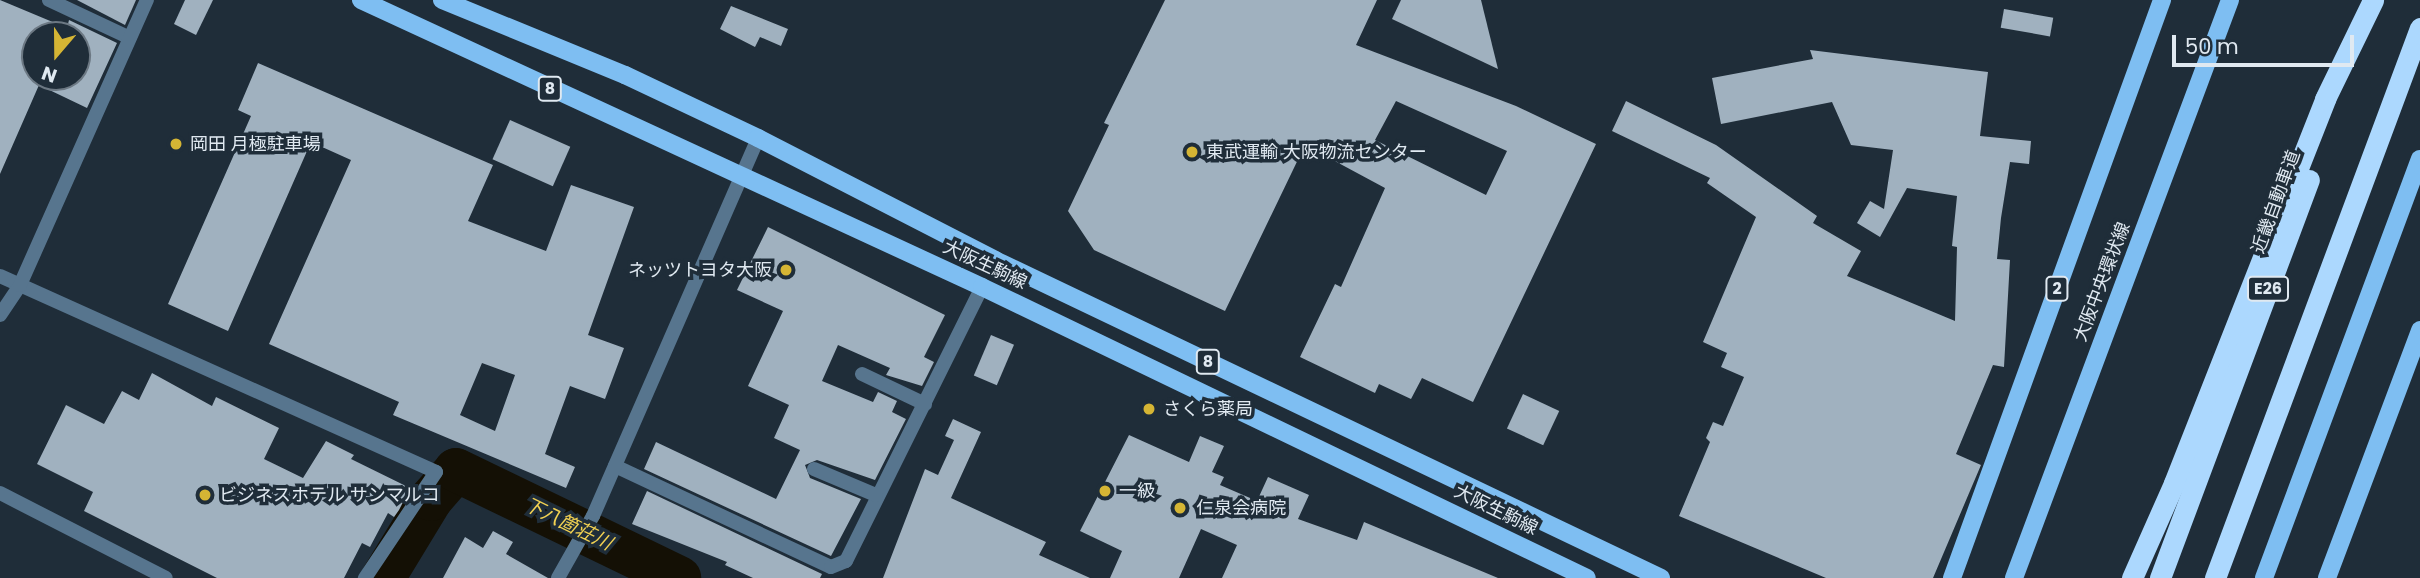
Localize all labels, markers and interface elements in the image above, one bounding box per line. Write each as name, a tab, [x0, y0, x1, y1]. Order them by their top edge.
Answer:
north arrow	[21, 21, 91, 91]
scale bar	[2175, 21, 2357, 65]
text: 50 m	[2185, 32, 2239, 61]
text: N	[38, 59, 61, 89]
road number: 8	[538, 76, 562, 102]
place label: 岡田 月極駐車場	[190, 133, 321, 155]
marker: 岡田 月極駐車場	[168, 136, 184, 152]
place label: 東武運輸 大阪物流センター	[1206, 141, 1427, 163]
marker: 東武運輸 大阪物流センター	[1184, 144, 1200, 160]
street label: 近畿自動車道	[2247, 148, 2305, 256]
street label: 大阪中央環状線	[2069, 219, 2135, 345]
street label: 大阪生駒線	[940, 236, 1030, 294]
place label: ネッツトヨタ大阪	[628, 259, 772, 281]
marker: ネッツトヨタ大阪	[778, 262, 794, 278]
road number: 2	[2045, 276, 2069, 302]
road number: E26	[2247, 276, 2289, 302]
road number: 8	[1196, 350, 1220, 374]
place label: さくら薬局	[1163, 398, 1253, 420]
marker: さくら薬局	[1141, 401, 1157, 417]
place label: 一級	[1119, 480, 1155, 502]
street label: 大阪生駒線	[1451, 481, 1541, 539]
marker: 一級	[1097, 483, 1113, 499]
place label: ビジネスホテル サンマルコ	[219, 484, 440, 506]
marker: ビジネスホテル サンマルコ	[197, 487, 213, 503]
water label: 下八箇荘川	[520, 493, 616, 555]
place label: 仁泉会病院	[1196, 497, 1286, 519]
marker: 仁泉会病院	[1170, 498, 1190, 518]

